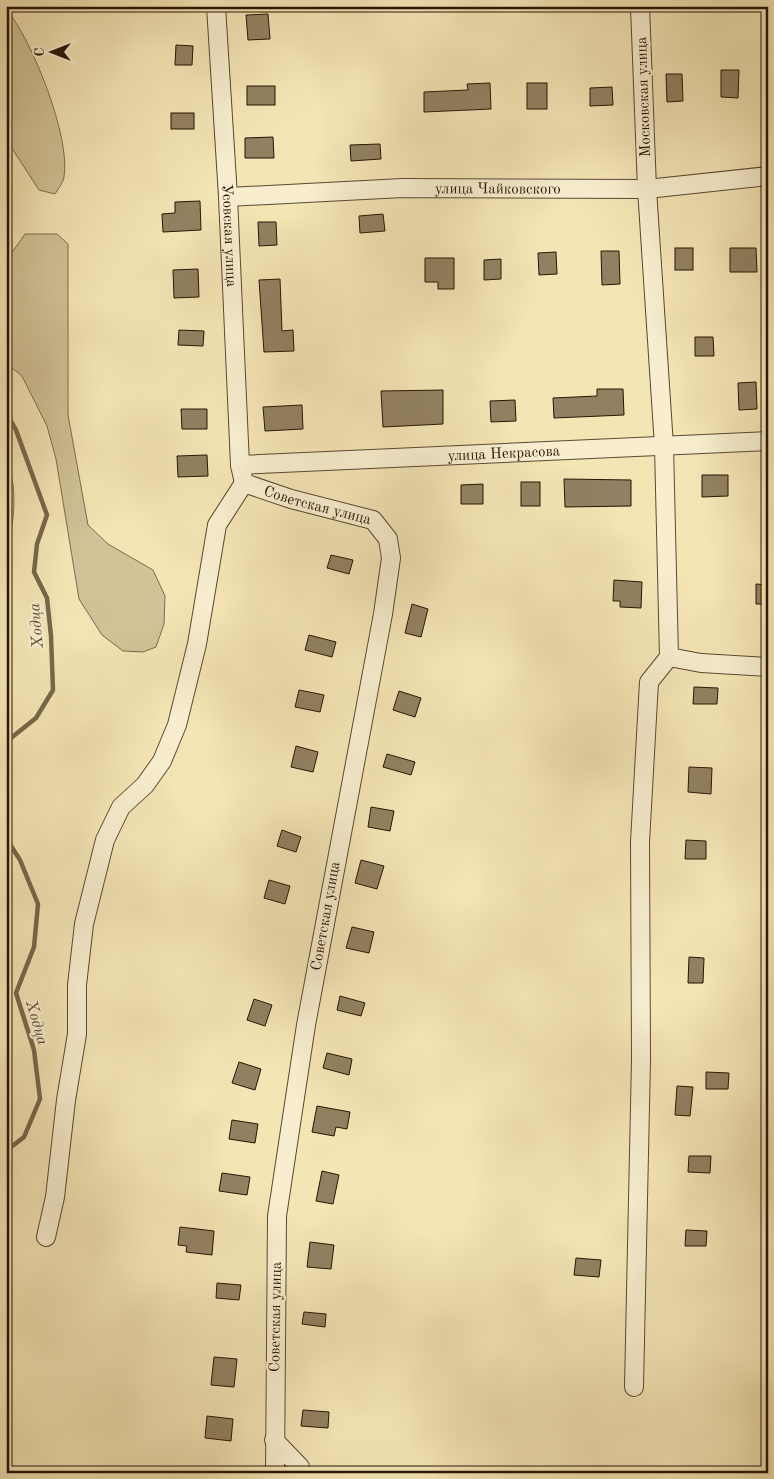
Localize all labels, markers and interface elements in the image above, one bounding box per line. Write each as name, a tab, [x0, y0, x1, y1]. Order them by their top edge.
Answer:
north arrow	[28, 28, 78, 78]
street label: Московская улица	[635, 36, 654, 157]
text: С	[33, 47, 47, 57]
street label: улица Чайковского	[435, 182, 561, 198]
street label: Усовская улица	[218, 184, 238, 288]
street label: улица Некрасова	[447, 444, 561, 465]
street label: Советская улица	[262, 484, 373, 528]
water label: Ходца	[27, 602, 47, 650]
street label: Советская улица	[309, 860, 344, 972]
water label: Ходца	[22, 998, 50, 1047]
street label: Советская улица	[268, 1261, 285, 1372]

